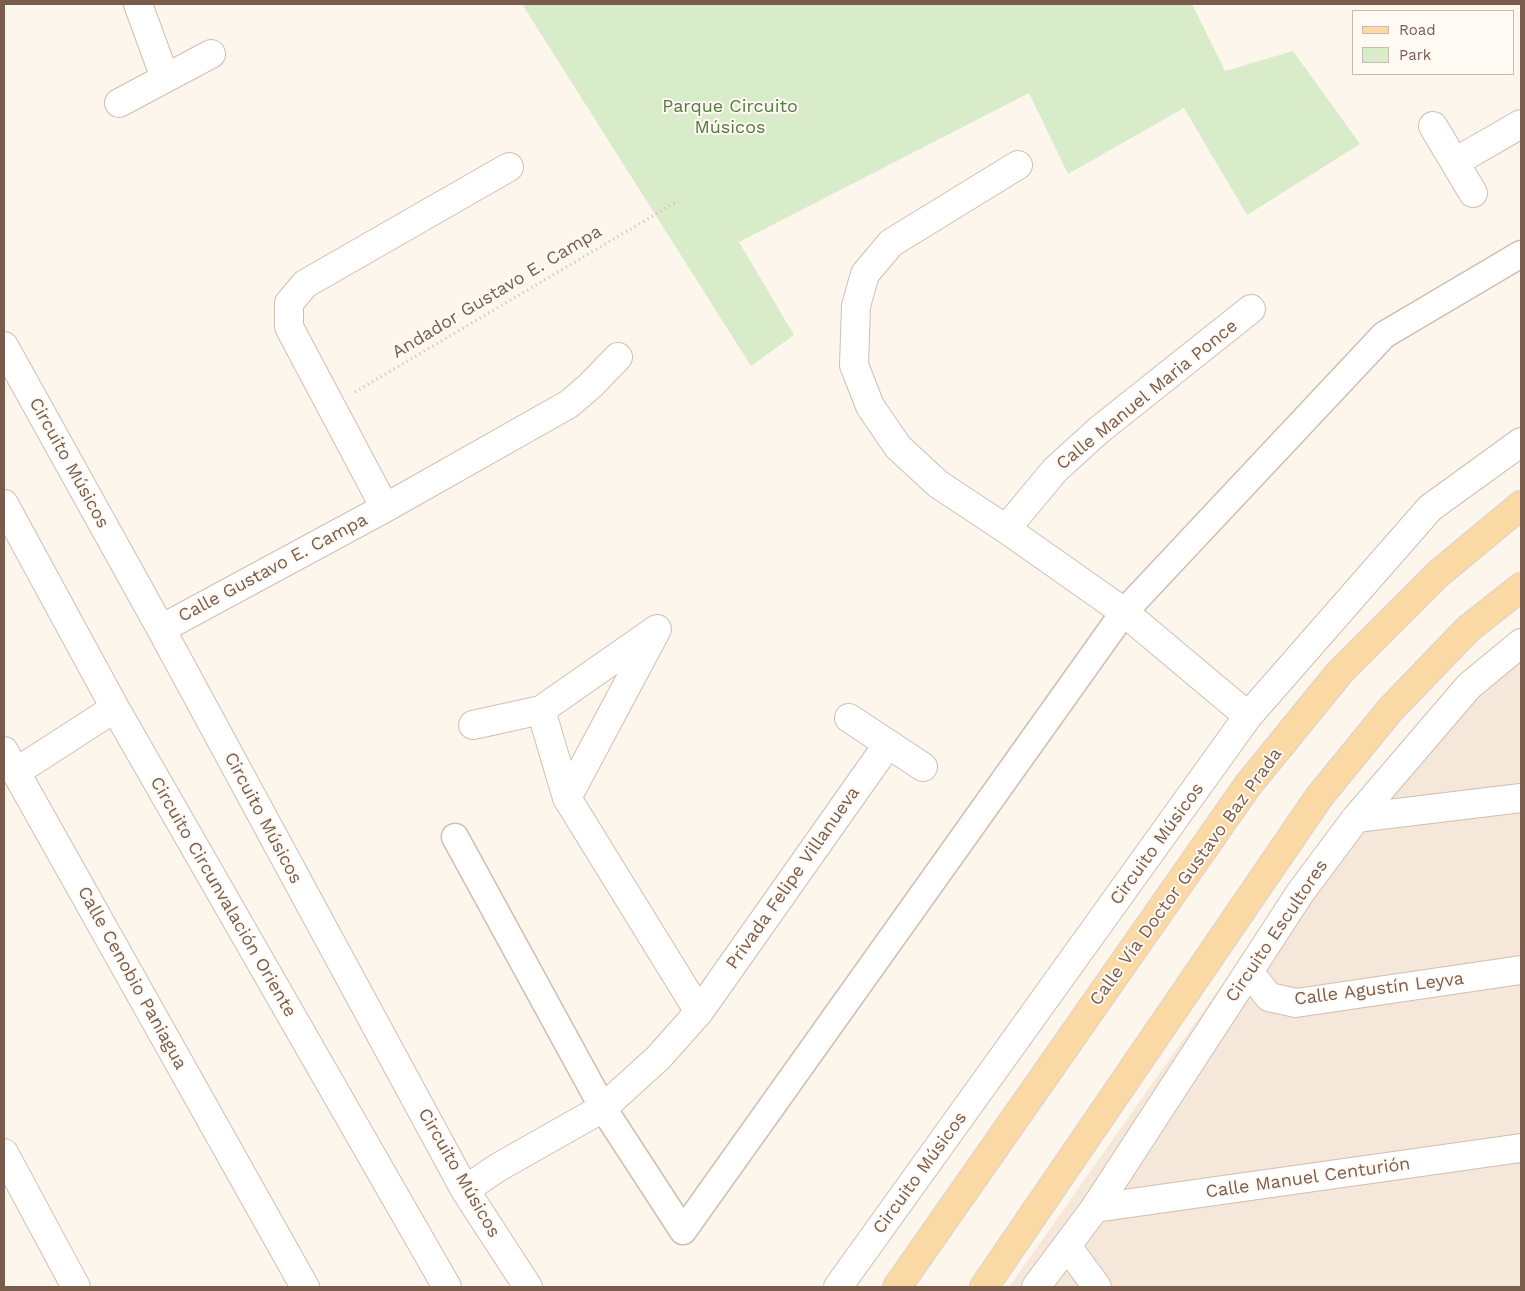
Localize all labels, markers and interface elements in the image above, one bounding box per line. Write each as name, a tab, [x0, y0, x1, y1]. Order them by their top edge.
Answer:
legend	[1352, 10, 1515, 75]
text: Road	[1399, 21, 1436, 39]
text: Park	[1399, 46, 1431, 64]
park label: Parque Circuito Músicos	[662, 96, 798, 138]
street label: Andador Gustavo E. Campa	[388, 221, 606, 363]
street label: Calle Manuel Maria Ponce	[1052, 315, 1242, 475]
street label: Circuito Músicos	[24, 394, 114, 532]
street label: Calle Gustavo E. Campa	[175, 509, 371, 627]
street label: Calle Vía Doctor Gustavo Baz Prada	[1085, 744, 1287, 1010]
street label: Circuito Músicos	[219, 749, 307, 887]
street label: Circuito Circunvalación Oriente	[145, 773, 301, 1021]
street label: Circuito Músicos	[1105, 779, 1209, 909]
street label: Privada Felipe Villanueva	[722, 783, 864, 973]
street label: Circuito Escultores	[1221, 856, 1333, 1006]
street label: Calle Cenobio Paniagua	[73, 883, 191, 1073]
street label: Calle Agustín Leyva	[1293, 968, 1465, 1010]
street label: Circuito Músicos	[413, 1105, 505, 1241]
street label: Circuito Músicos	[868, 1108, 972, 1238]
street label: Calle Manuel Centurión	[1204, 1153, 1412, 1203]

